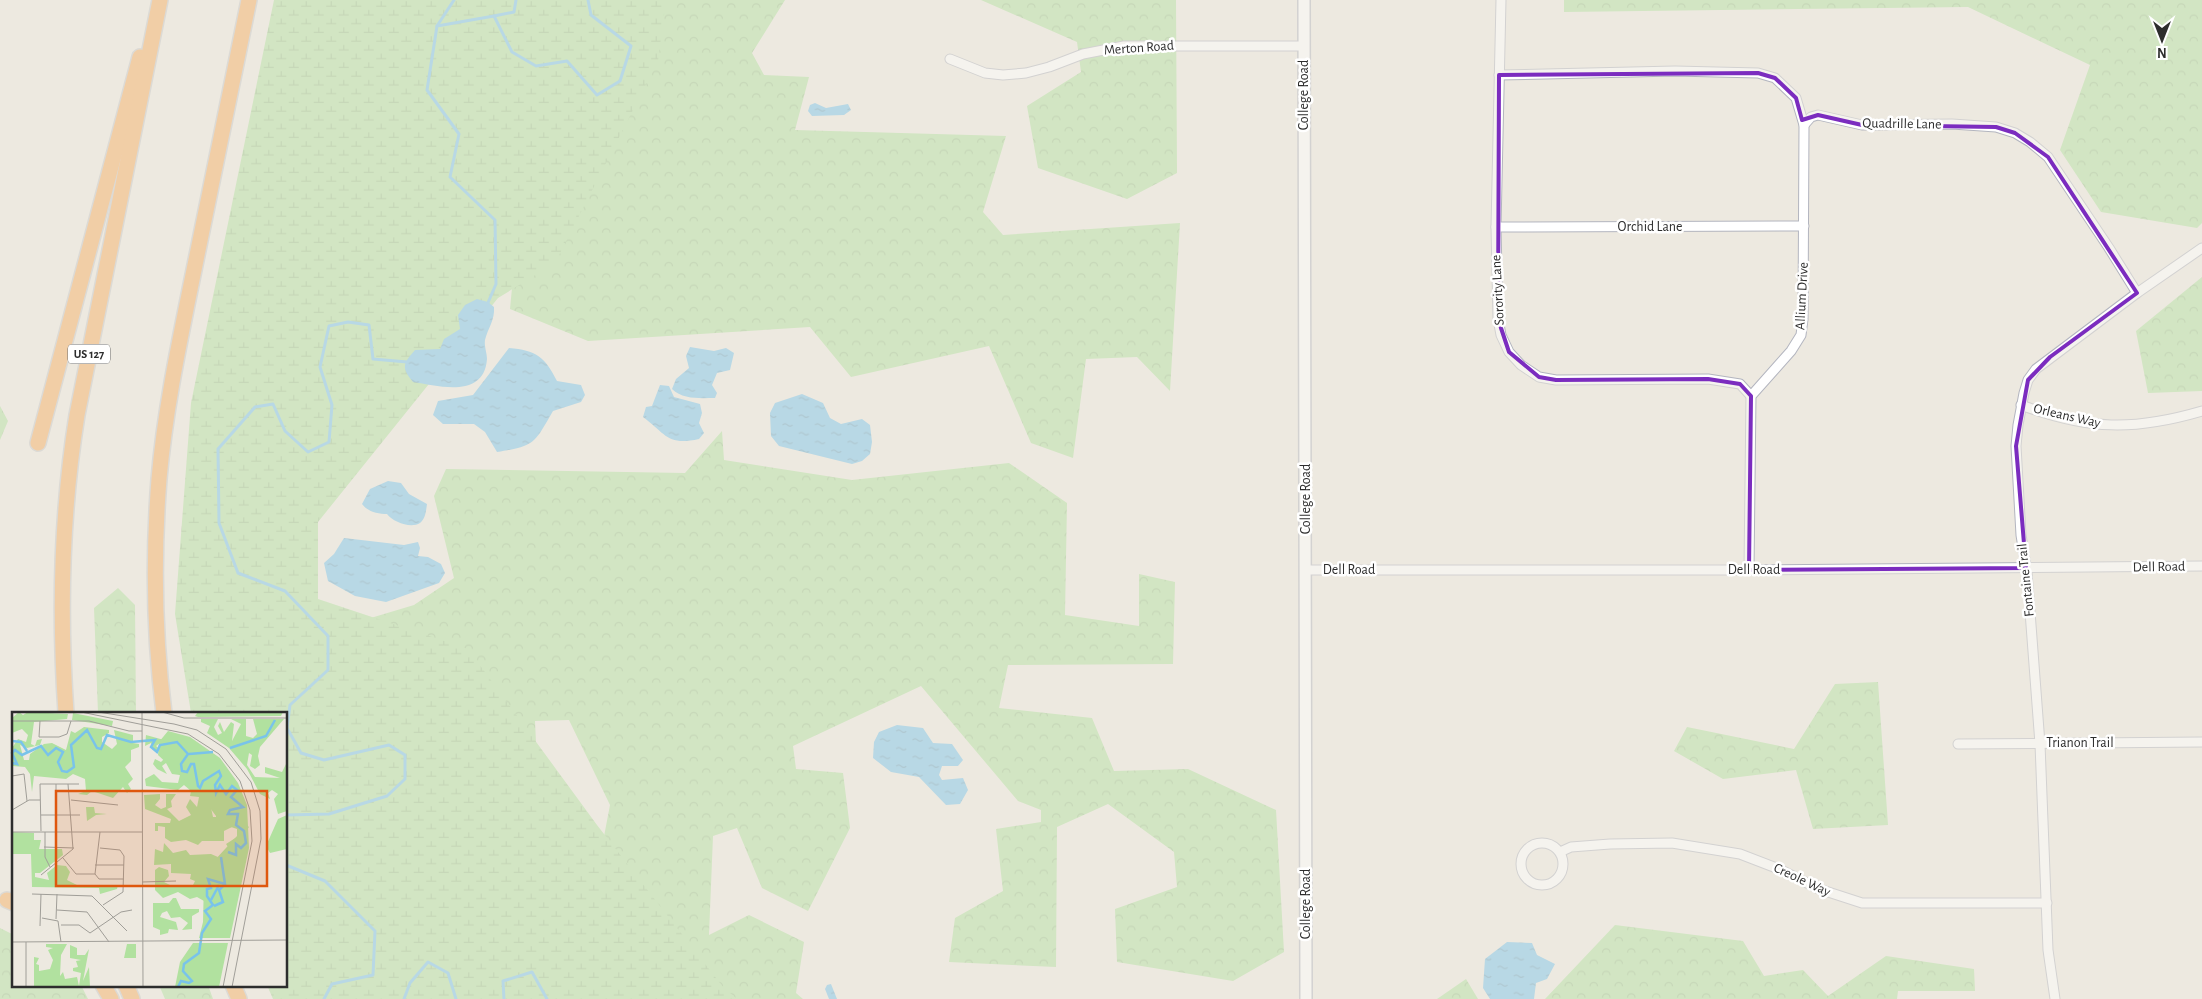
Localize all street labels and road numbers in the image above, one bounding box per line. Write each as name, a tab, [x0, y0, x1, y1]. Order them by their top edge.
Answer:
street label: Merton Road	[1104, 39, 1174, 57]
street label: College Road	[1297, 60, 1311, 130]
street label: Quadrille Lane	[1862, 116, 1942, 132]
street label: Orchid Lane	[1618, 220, 1682, 234]
street label: Sorority Lane	[1489, 254, 1507, 326]
street label: Allium Drive	[1793, 262, 1811, 330]
road number: US 127	[68, 344, 110, 364]
street label: Orleans Way	[2032, 401, 2102, 431]
street label: College Road	[1299, 464, 1313, 534]
street label: Fontaine Trail	[2015, 543, 2037, 617]
street label: Dell Road	[2133, 560, 2185, 574]
street label: Dell Road	[1323, 563, 1375, 577]
street label: Dell Road	[1728, 563, 1780, 577]
street label: Trianon Trail	[2046, 736, 2114, 750]
street label: Creole Way	[1771, 861, 1833, 899]
street label: College Road	[1299, 869, 1313, 939]

